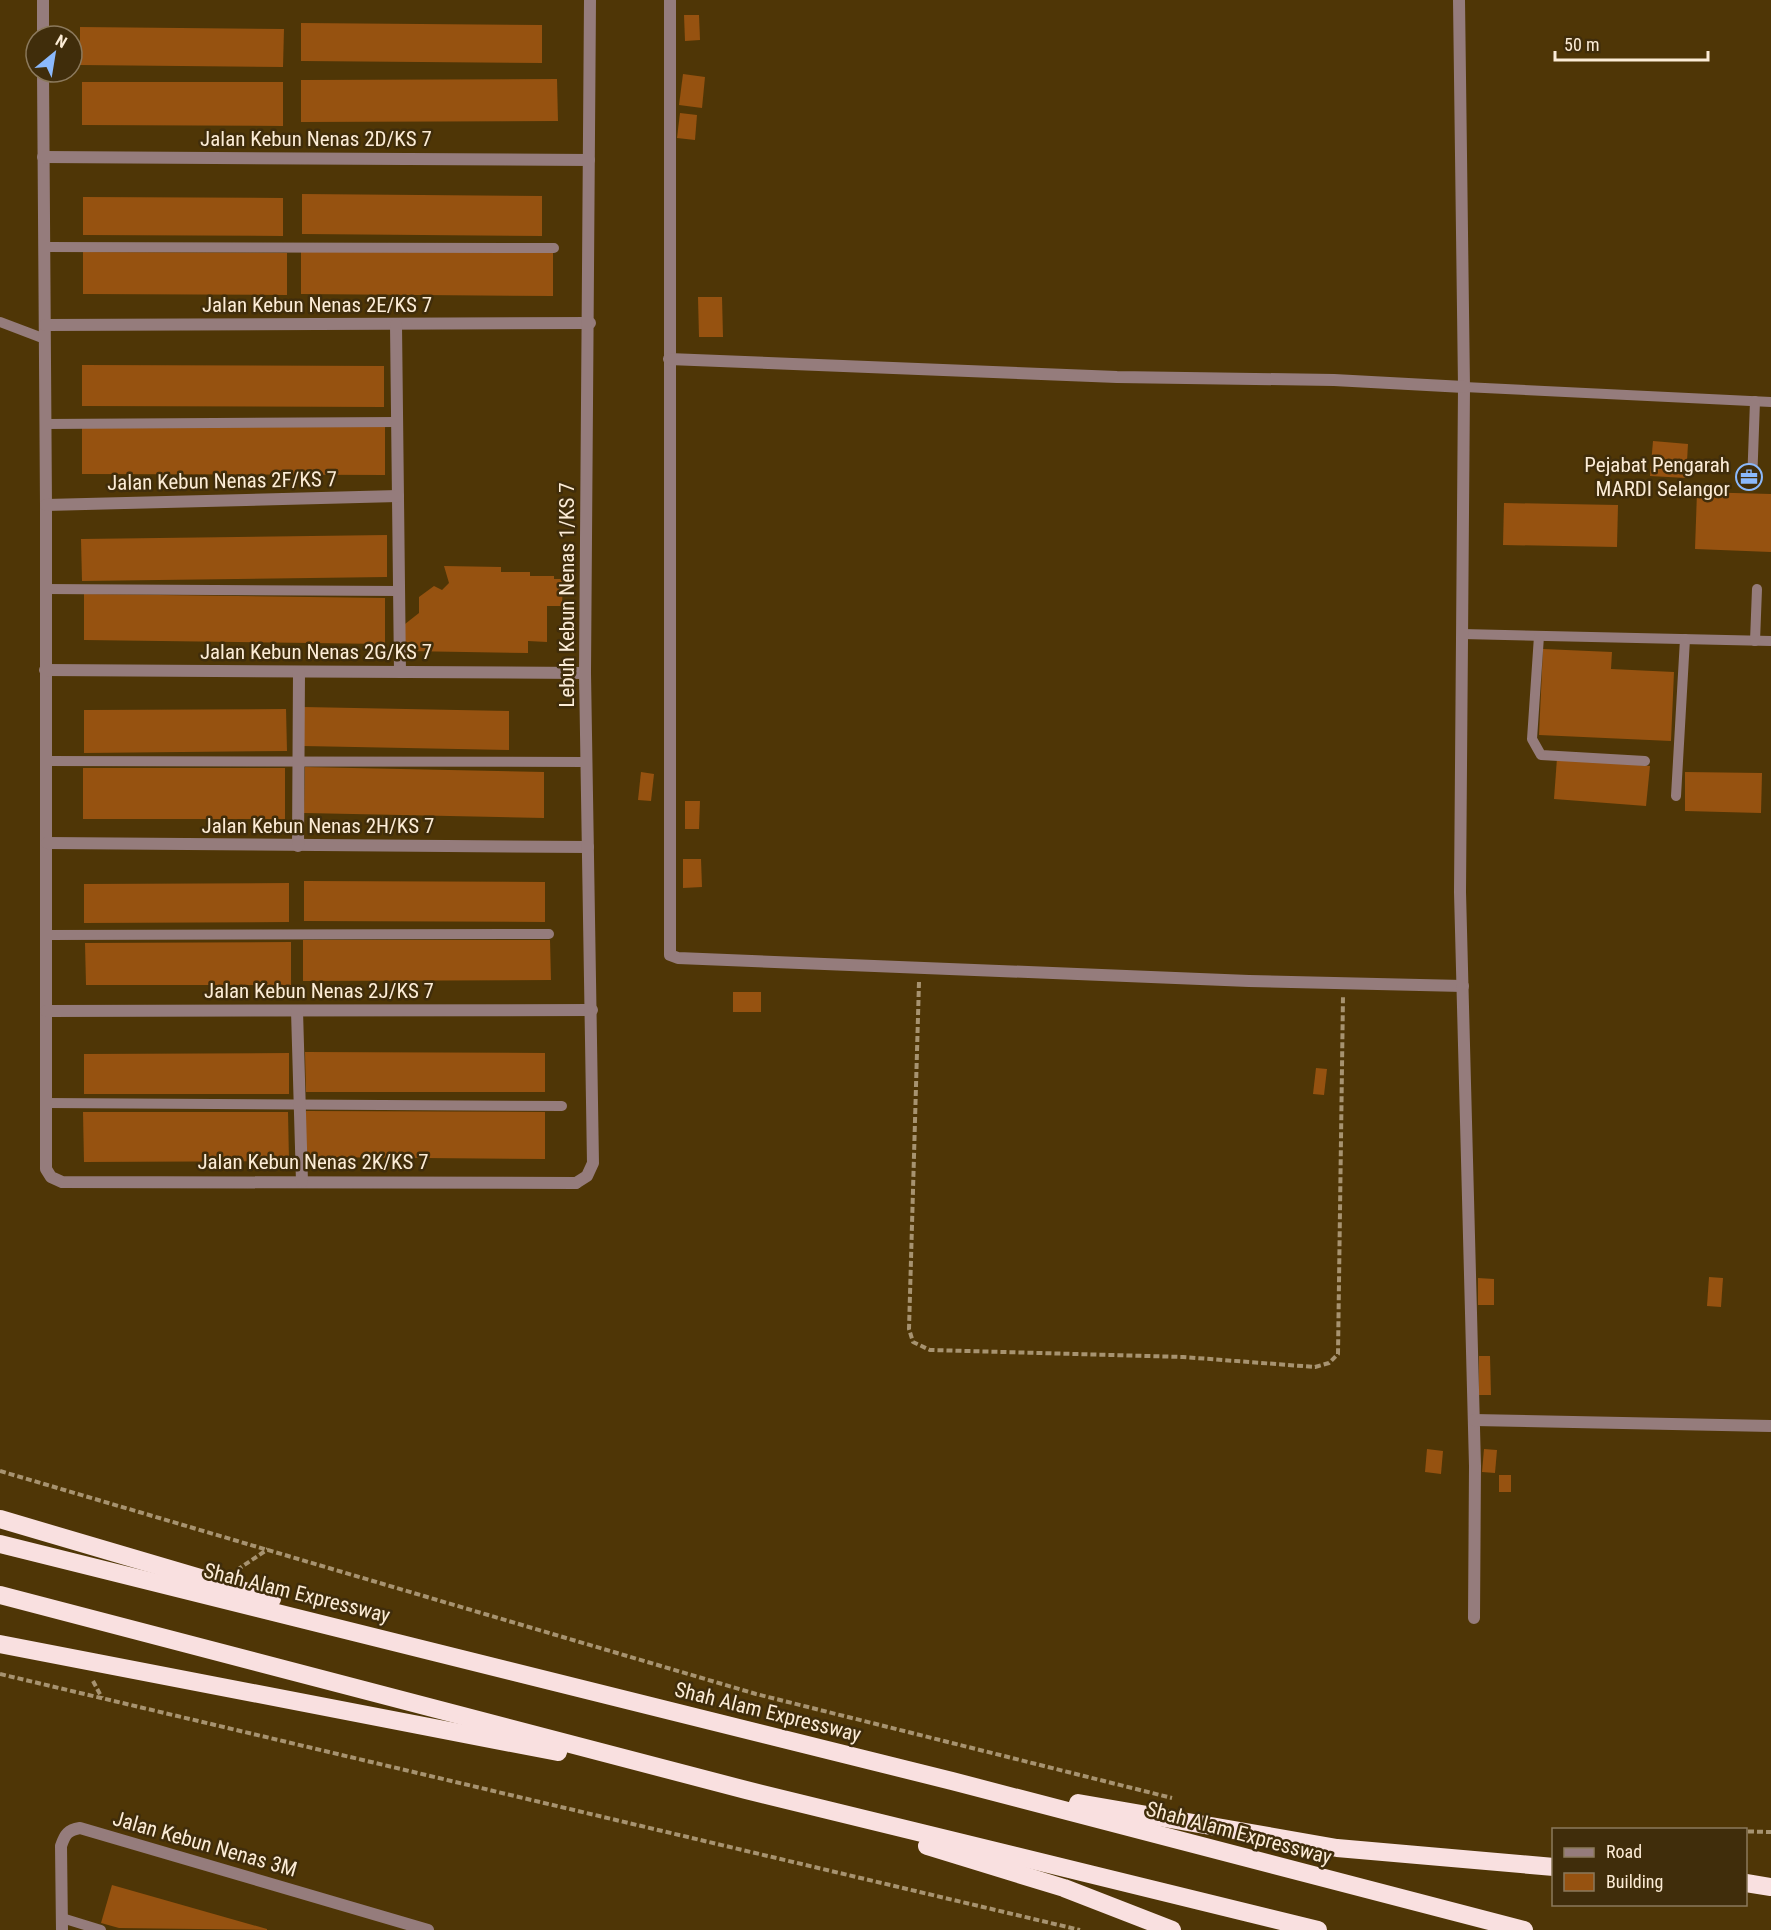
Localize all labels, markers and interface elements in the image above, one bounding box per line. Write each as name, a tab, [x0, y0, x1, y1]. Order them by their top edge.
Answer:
north arrow	[24, 24, 84, 84]
scale bar	[1555, 24, 1708, 62]
text: N	[52, 31, 70, 52]
text: 50 m	[1564, 34, 1599, 55]
street label: Jalan Kebun Nenas 2D/KS 7	[200, 127, 432, 151]
street label: Jalan Kebun Nenas 2E/KS 7	[202, 293, 432, 317]
place label: Pejabat Pengarah MARDI Selangor	[1584, 453, 1730, 501]
office icon: Pejabat Pengarah MARDI Selangor	[1734, 462, 1764, 492]
street label: Jalan Kebun Nenas 2F/KS 7	[107, 467, 337, 495]
street label: Lebuh Kebun Nenas 1/KS 7	[555, 482, 579, 708]
street label: Jalan Kebun Nenas 2G/KS 7	[200, 640, 432, 664]
street label: Jalan Kebun Nenas 2H/KS 7	[202, 814, 434, 838]
street label: Jalan Kebun Nenas 2J/KS 7	[204, 979, 434, 1003]
street label: Jalan Kebun Nenas 2K/KS 7	[197, 1150, 429, 1174]
street label: Shah Alam Expressway	[201, 1558, 393, 1628]
street label: Shah Alam Expressway	[672, 1677, 864, 1747]
street label: Shah Alam Expressway	[1144, 1797, 1335, 1869]
street label: Jalan Kebun Nenas 3M	[110, 1806, 300, 1882]
legend	[1552, 1828, 1747, 1906]
text: Road	[1606, 1841, 1642, 1862]
text: Building	[1606, 1871, 1663, 1892]

